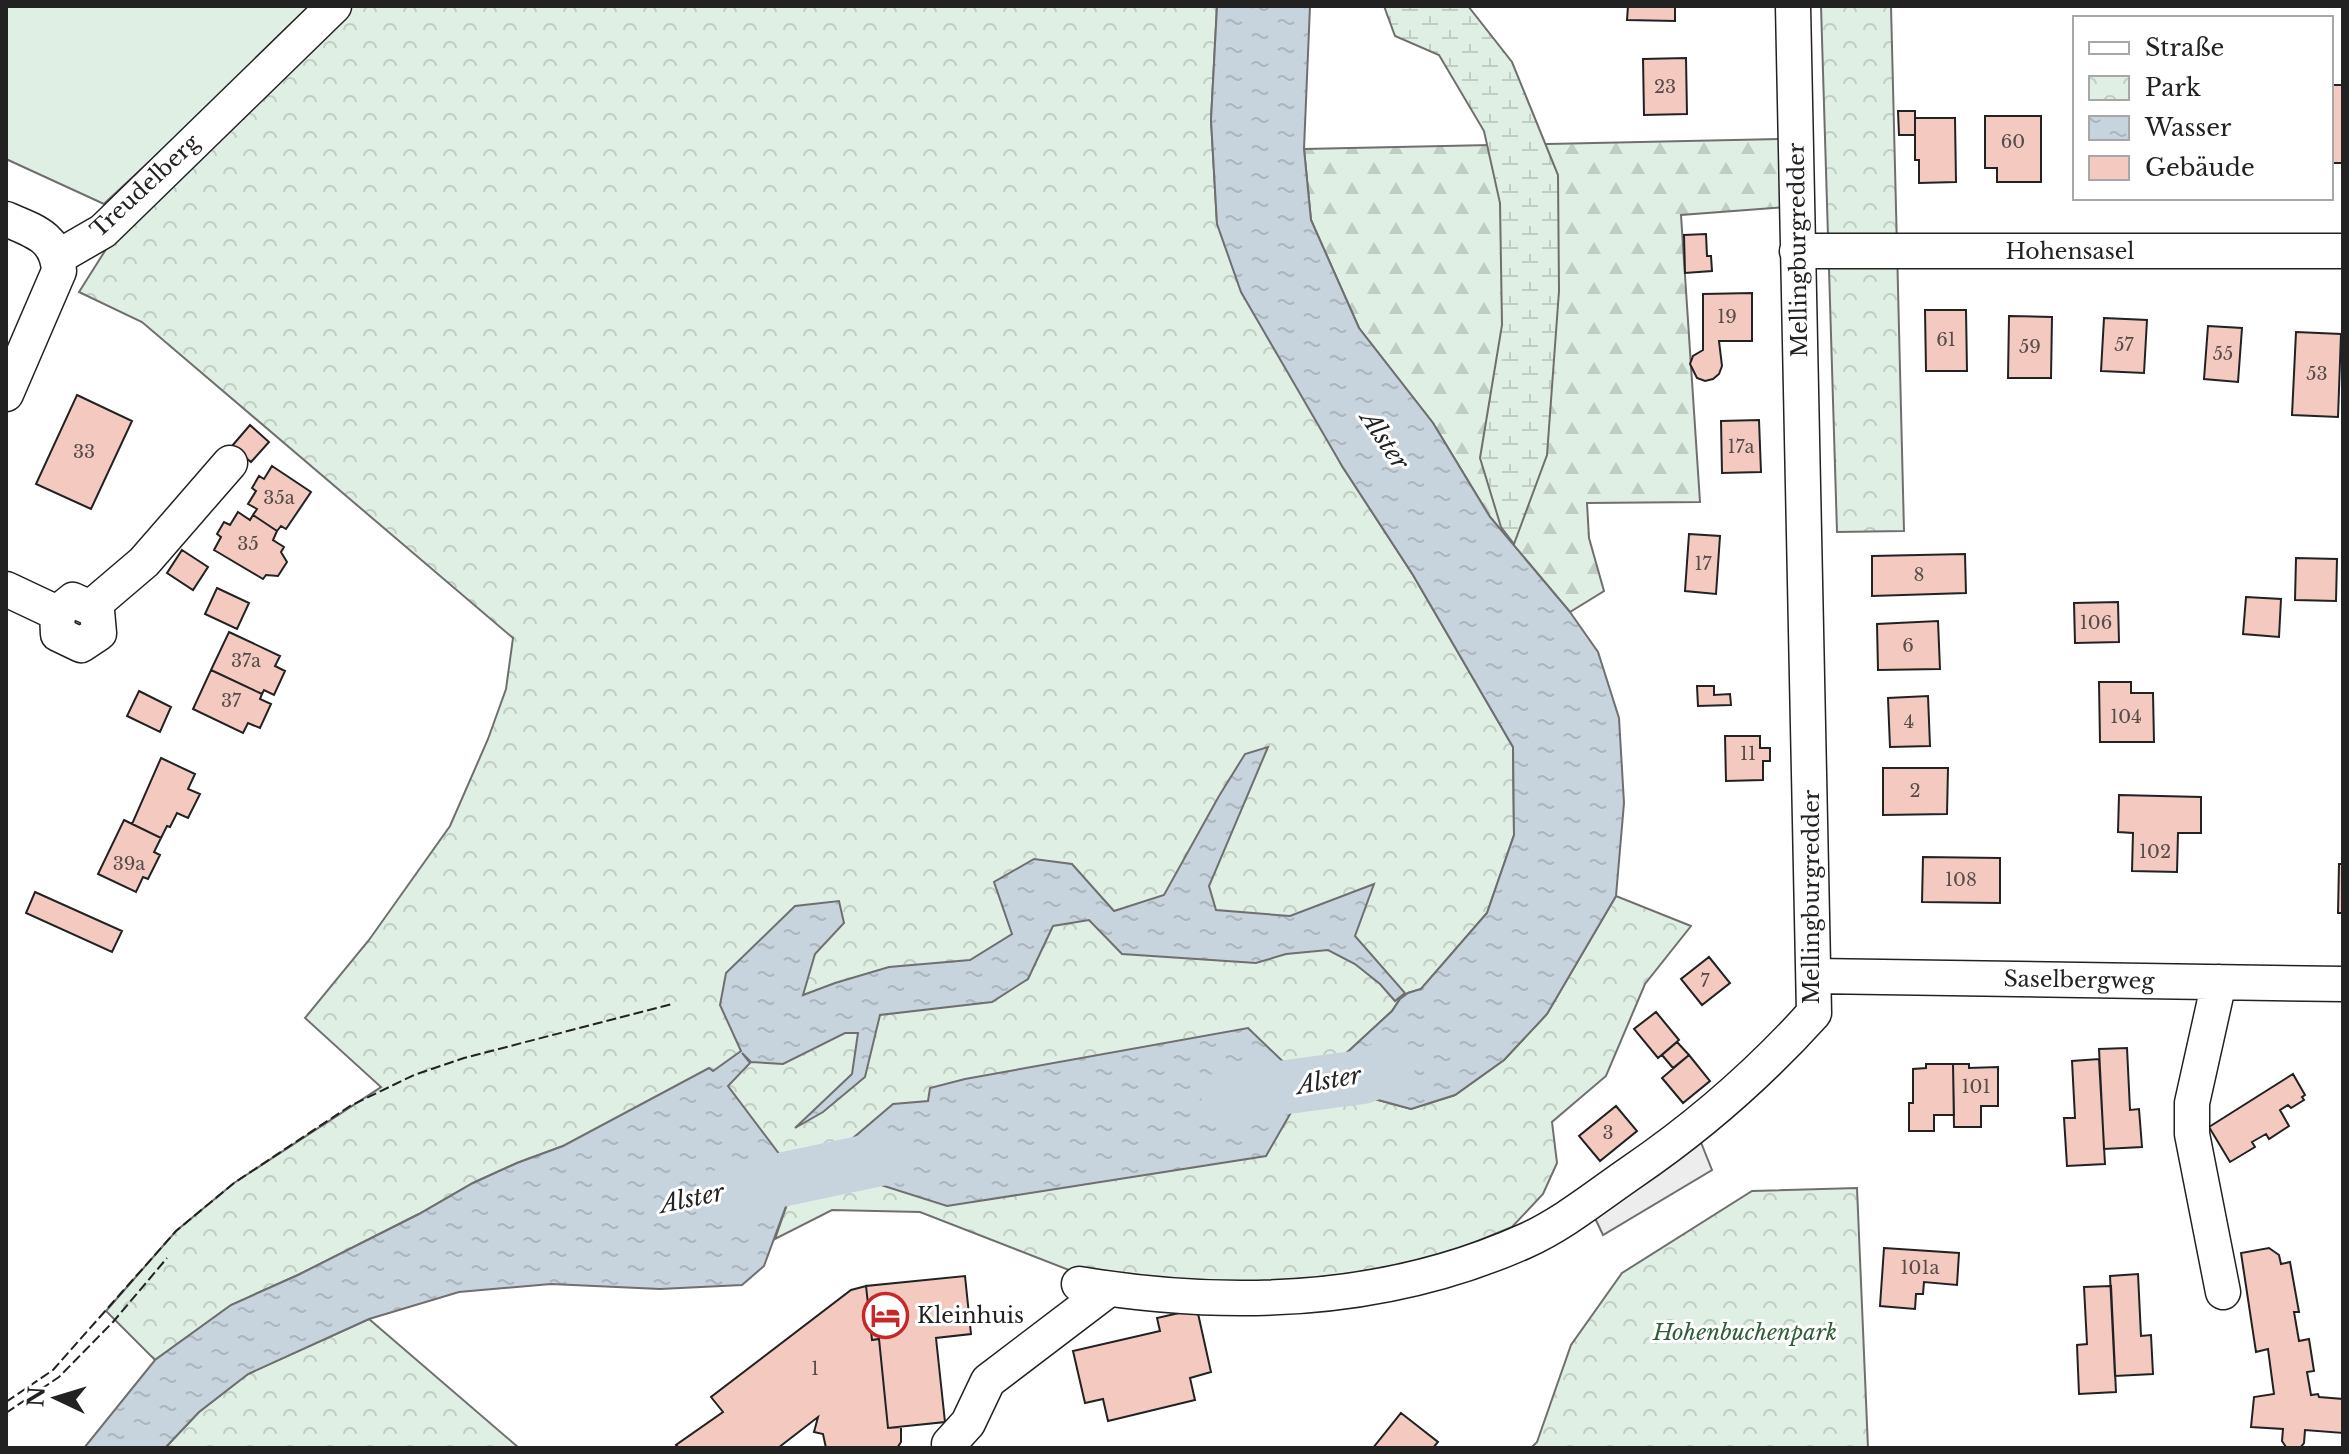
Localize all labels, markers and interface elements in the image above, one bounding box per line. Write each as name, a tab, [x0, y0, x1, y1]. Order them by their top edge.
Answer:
legend	[2073, 16, 2333, 200]
text: Straße	[2145, 33, 2224, 62]
text: Park	[2145, 73, 2201, 102]
house number: 23	[1654, 76, 1676, 98]
text: Wasser	[2144, 113, 2232, 142]
street label: Treudelberg	[85, 128, 206, 243]
house number: 60	[2001, 131, 2025, 153]
street label: Mellingburgredder	[1783, 142, 1813, 358]
text: Gebäude	[2145, 153, 2255, 182]
street label: Hohensasel	[2006, 238, 2134, 265]
house number: 19	[1717, 306, 1737, 328]
house number: 61	[1936, 329, 1956, 351]
house number: 57	[2114, 334, 2135, 356]
house number: 59	[2019, 336, 2041, 358]
house number: 55	[2213, 343, 2233, 365]
house number: 53	[2306, 363, 2328, 385]
water label: Alster	[1353, 403, 1416, 476]
house number: 17a	[1727, 436, 1755, 458]
house number: 33	[73, 441, 95, 463]
house number: 35a	[263, 487, 295, 509]
house number: 35	[237, 533, 259, 555]
house number: 17	[1694, 553, 1712, 575]
house number: 8	[1914, 564, 1924, 586]
house number: 106	[2080, 612, 2112, 634]
house number: 6	[1902, 635, 1914, 657]
house number: 37a	[231, 650, 261, 672]
house number: 37	[221, 690, 242, 712]
house number: 104	[2110, 706, 2142, 728]
house number: 4	[1904, 711, 1914, 733]
house number: 11	[1740, 743, 1756, 765]
house number: 2	[1909, 780, 1921, 802]
street label: Mellingburgredder	[1798, 789, 1825, 1004]
house number: 102	[2139, 841, 2171, 863]
house number: 39a	[113, 853, 145, 875]
house number: 108	[1945, 869, 1977, 891]
street label: Saselbergweg	[2003, 965, 2156, 995]
house number: 7	[1700, 970, 1710, 992]
water label: Alster	[1292, 1060, 1364, 1100]
house number: 101	[1962, 1076, 1990, 1098]
house number: 3	[1602, 1122, 1614, 1144]
water label: Alster	[654, 1177, 728, 1220]
house number: 101a	[1901, 1257, 1939, 1279]
hotel icon: Kleinhuis	[862, 1291, 910, 1339]
place label: Kleinhuis	[917, 1302, 1024, 1329]
park label: Hohenbuchenpark	[1652, 1319, 1837, 1346]
north arrow	[16, 1358, 96, 1438]
house number: 1	[811, 1358, 819, 1380]
text: N	[22, 1385, 51, 1408]

